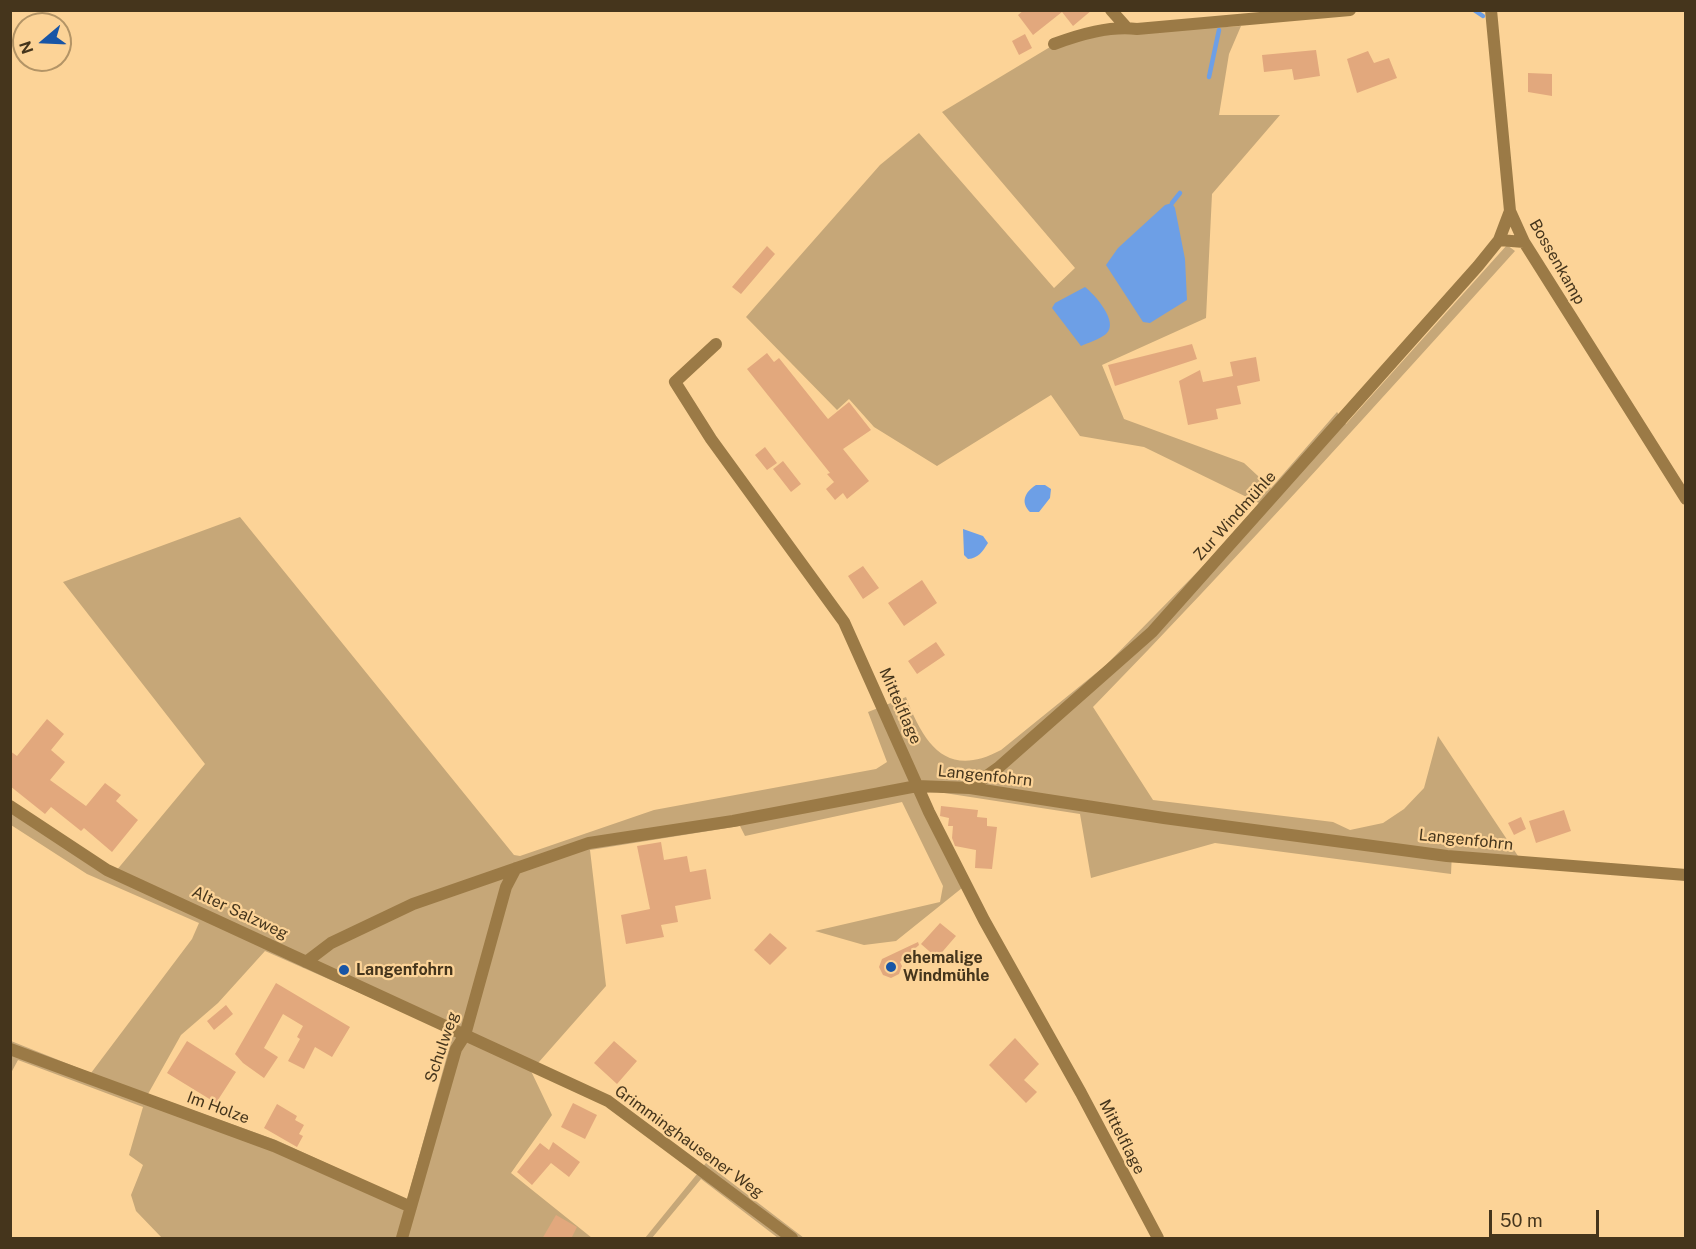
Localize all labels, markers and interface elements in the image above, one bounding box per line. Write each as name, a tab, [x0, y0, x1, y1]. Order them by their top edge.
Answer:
north arrow	[12, 12, 72, 72]
text: N	[15, 38, 37, 56]
street label: Bossenkamp	[1525, 216, 1589, 308]
street label: Zur Windmühle	[1190, 467, 1280, 565]
street label: Mittelflage	[875, 665, 925, 747]
street label: Langenfohrn	[937, 761, 1033, 791]
street label: Langenfohrn	[1418, 825, 1514, 855]
street label: Alter Salzweg	[189, 882, 291, 944]
place label: ehemalige Windmühle	[903, 948, 989, 986]
place label: Langenfohrn	[356, 960, 453, 980]
marker: ehemalige Windmühle	[884, 960, 898, 974]
marker: Langenfohrn	[337, 963, 351, 977]
street label: Schulweg	[421, 1009, 463, 1085]
street label: Grimminghausener Weg	[611, 1082, 767, 1202]
street label: Im Holze	[184, 1088, 252, 1128]
street label: Mittelflage	[1095, 1096, 1149, 1178]
scale bar	[1492, 1198, 1602, 1236]
text: 50 m	[1500, 1210, 1543, 1231]

